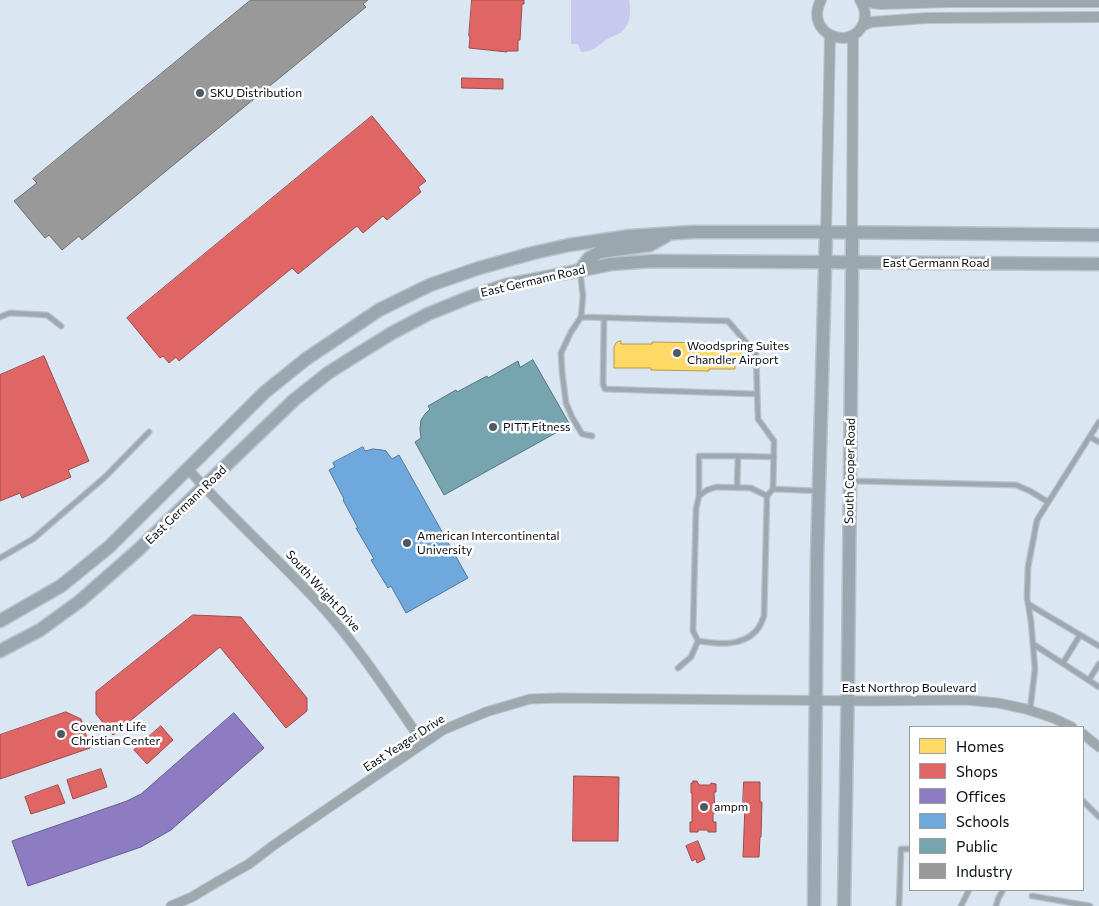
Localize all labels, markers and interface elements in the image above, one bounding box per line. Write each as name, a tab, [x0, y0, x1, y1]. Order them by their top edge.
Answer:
place label: SKU Distribution	[210, 86, 302, 100]
marker: SKU Distribution	[194, 87, 206, 99]
street label: East Germann Road	[883, 256, 989, 270]
street label: East Germann Road	[479, 262, 587, 300]
place label: Woodspring Suites Chandler Airport	[687, 339, 789, 367]
marker: Woodspring Suites Chandler Airport	[671, 347, 683, 359]
street label: South Cooper Road	[842, 418, 858, 524]
place label: PITT Fitness	[503, 420, 571, 434]
marker: PITT Fitness	[487, 421, 499, 433]
street label: East Germann Road	[143, 463, 229, 547]
place label: American Intercontinental University	[417, 529, 560, 557]
marker: American Intercontinental University	[401, 537, 413, 549]
street label: South Wright Drive	[283, 547, 363, 635]
street label: East Northrop Boulevard	[842, 681, 976, 695]
street label: East Yeager Drive	[361, 711, 447, 775]
place label: Covenant Life Christian Center	[71, 720, 160, 748]
legend	[909, 726, 1084, 891]
marker: Covenant Life Christian Center	[55, 728, 67, 740]
text: Homes	[956, 737, 1004, 755]
text: Shops	[956, 762, 998, 780]
text: Offices	[956, 787, 1006, 805]
place label: ampm	[714, 800, 748, 814]
marker: ampm	[698, 801, 710, 813]
text: Schools	[956, 812, 1009, 830]
text: Public	[956, 837, 998, 855]
text: Industry	[956, 862, 1013, 880]

